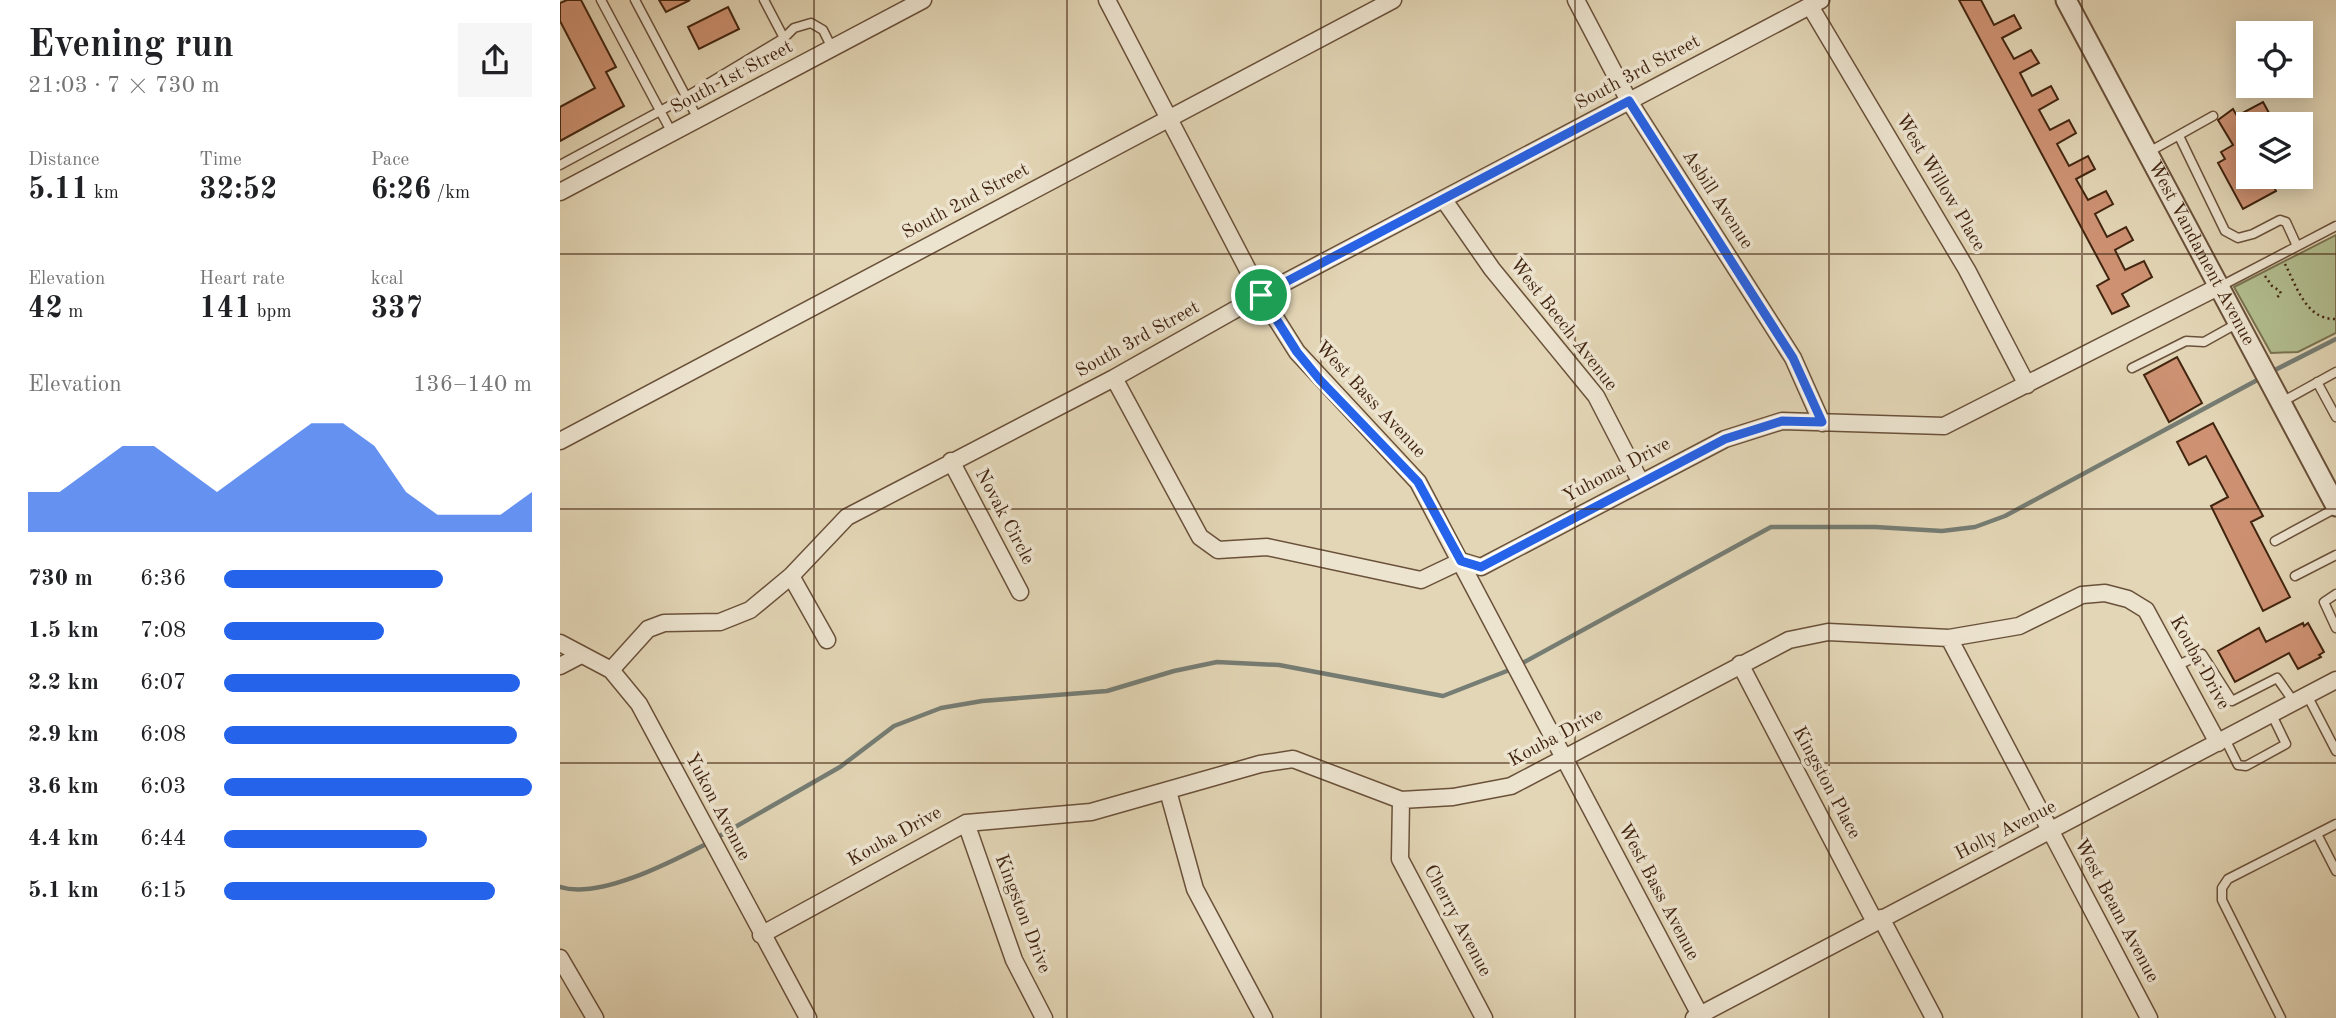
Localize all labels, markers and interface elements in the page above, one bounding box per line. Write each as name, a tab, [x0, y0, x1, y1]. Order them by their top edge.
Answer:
map controls	[2236, 21, 2313, 189]
button: locate	[2236, 21, 2313, 98]
button: share	[458, 23, 532, 97]
text: Evening run	[28, 27, 234, 65]
street label: South 3rd Street	[1573, 32, 1703, 114]
street label: South 1st Street	[668, 38, 796, 118]
text: 21:03 · 7 × 730 m	[28, 74, 220, 97]
street label: West Willow Place	[1892, 111, 1988, 255]
button: layers	[2236, 112, 2313, 189]
street label: Asbill Avenue	[1678, 147, 1756, 253]
text: Distance	[28, 151, 100, 170]
text: Time	[199, 151, 242, 170]
text: Pace	[371, 151, 409, 170]
street label: West Vandament Avenue	[2144, 158, 2258, 349]
street label: South 2nd Street	[899, 161, 1033, 243]
text: 5.11	[28, 175, 89, 205]
text: 32:52	[199, 175, 277, 205]
text: 6:26	[371, 175, 431, 205]
text: km	[89, 184, 119, 203]
text: /km	[431, 184, 470, 203]
street label: West Beech Avenue	[1506, 255, 1620, 395]
pin	[1231, 265, 1291, 325]
text: Elevation	[28, 270, 105, 289]
text: Heart rate	[199, 270, 285, 289]
text: kcal	[371, 270, 403, 289]
icon: arrive	[1242, 276, 1280, 314]
text: 42	[28, 294, 63, 324]
text: 141	[199, 294, 252, 324]
text: 337	[371, 294, 423, 324]
street label: South 3rd Street	[1073, 298, 1203, 382]
text: m	[63, 303, 83, 322]
text: bpm	[252, 303, 292, 322]
street label: West Bass Avenue	[1311, 338, 1429, 462]
text: Elevation	[28, 373, 122, 396]
text: 136–140 m	[413, 373, 532, 396]
street label: Yuhoma Drive	[1560, 435, 1674, 507]
street label: Novak Circle	[971, 466, 1037, 568]
text: 730 m	[28, 567, 93, 590]
text: 6:36	[140, 567, 186, 590]
street label: Kouba Drive	[2165, 613, 2233, 713]
text: 1.5 km	[28, 619, 99, 642]
text: 7:08	[140, 619, 186, 642]
text: 2.2 km	[28, 671, 99, 694]
text: 6:07	[140, 671, 186, 694]
street label: Kouba Drive	[1506, 705, 1606, 771]
text: 2.9 km	[28, 723, 99, 746]
text: 6:08	[140, 723, 186, 746]
street label: Kingston Place	[1788, 724, 1864, 842]
street label: Yukon Avenue	[681, 750, 753, 864]
text: 3.6 km	[28, 775, 99, 798]
text: 6:03	[140, 775, 186, 798]
street label: Holly Avenue	[1953, 797, 2059, 865]
street label: Kouba Drive	[845, 803, 945, 871]
street label: West Bass Avenue	[1614, 820, 1702, 964]
text: 4.4 km	[28, 827, 99, 850]
text: 6:44	[140, 827, 186, 850]
street label: West Beam Avenue	[2070, 836, 2162, 986]
street label: Kingston Drive	[991, 852, 1053, 976]
street label: Cherry Avenue	[1420, 862, 1494, 980]
text: 5.1 km	[28, 879, 99, 902]
text: 6:15	[140, 879, 186, 902]

